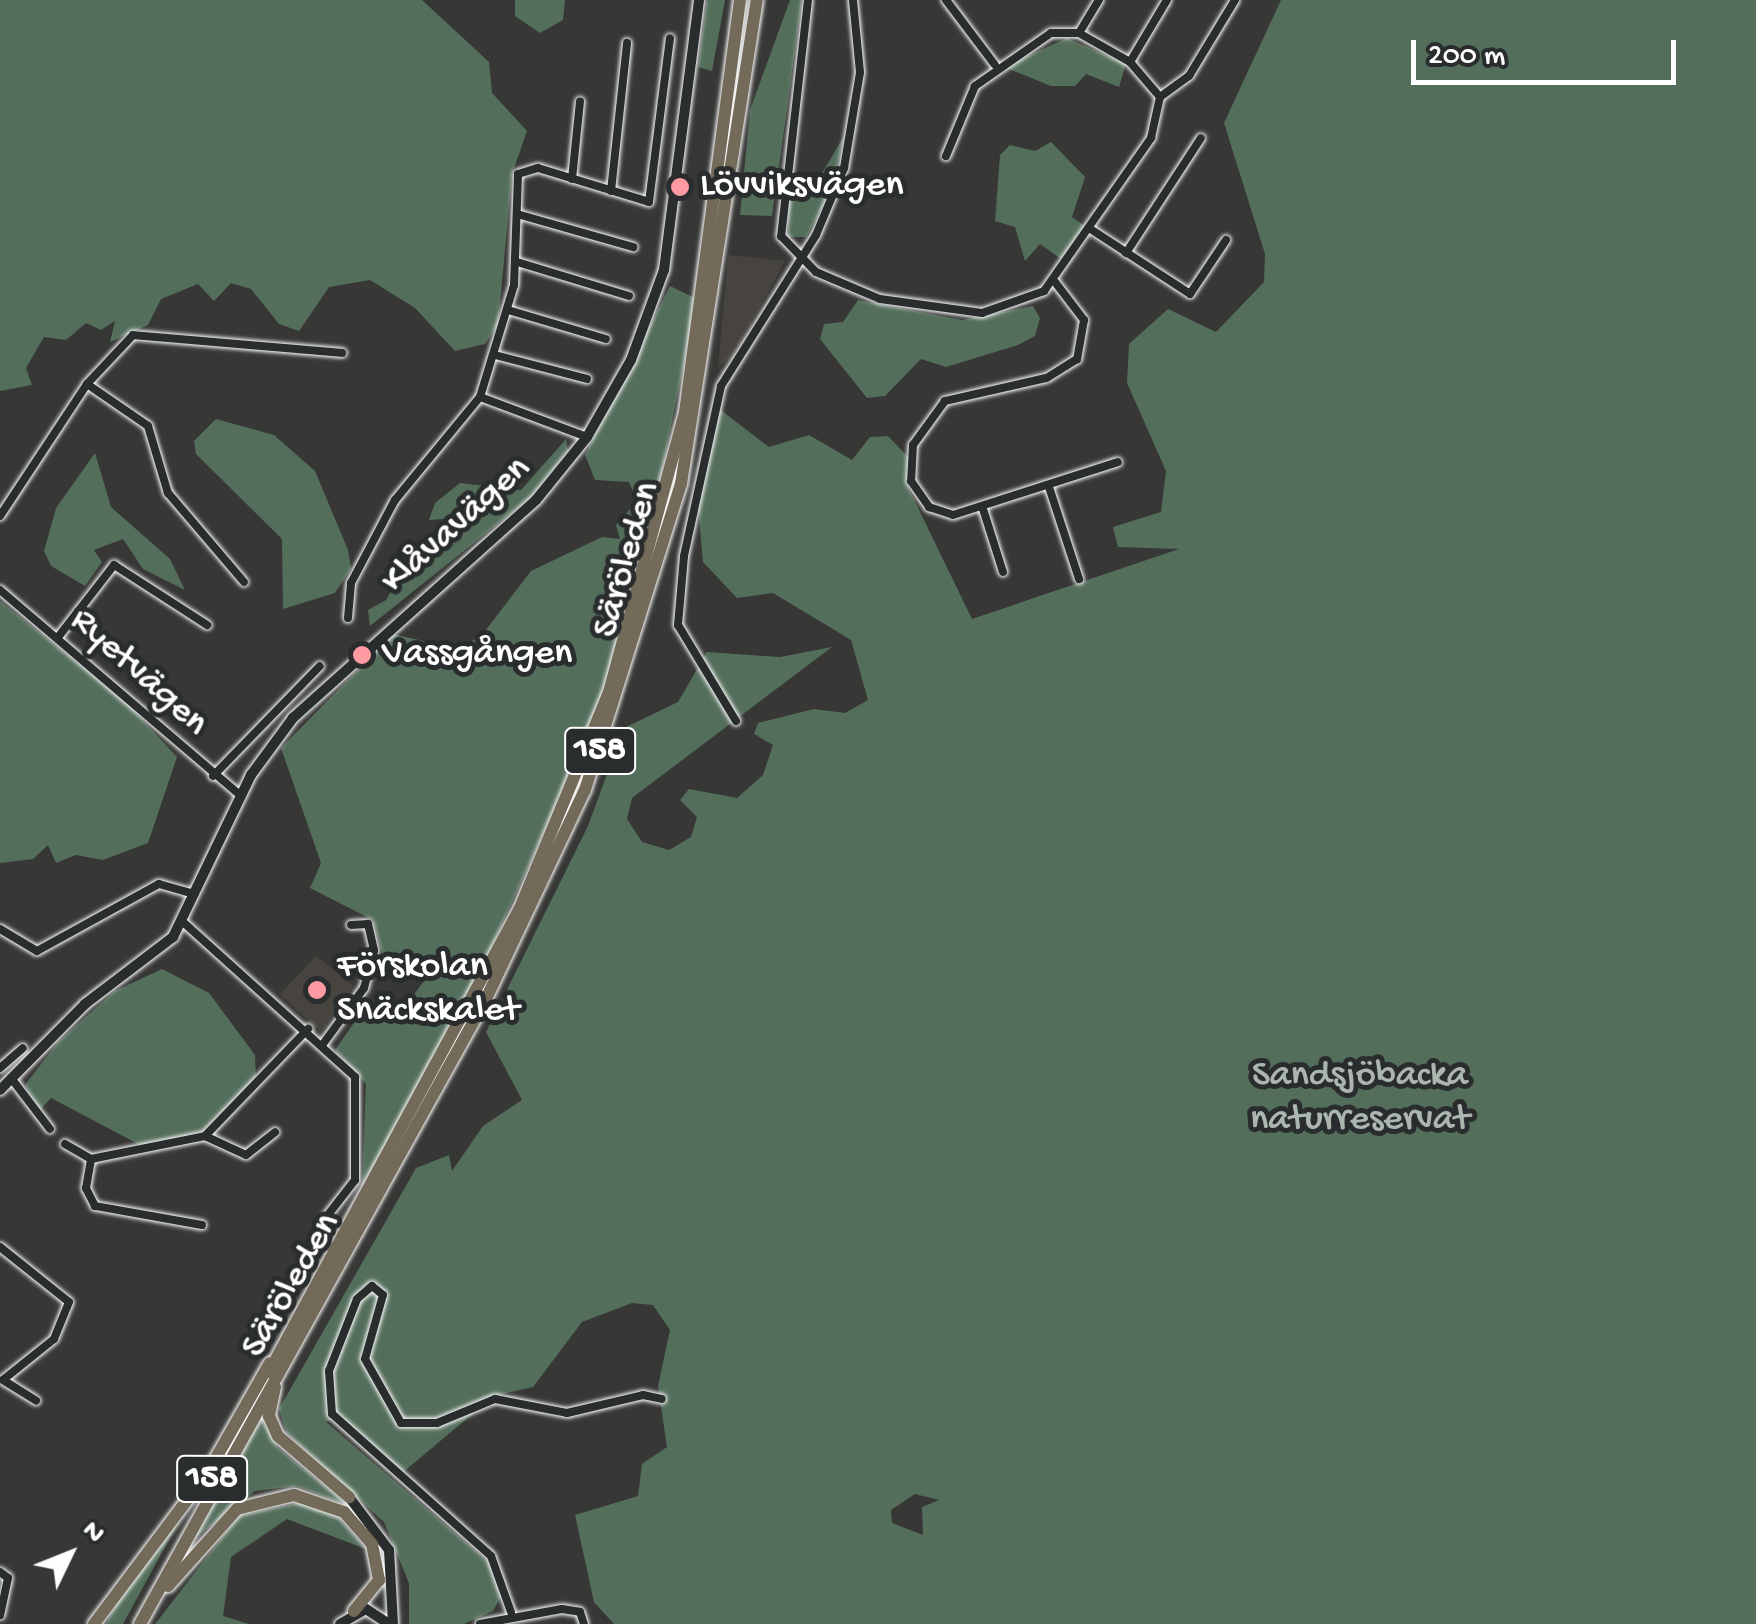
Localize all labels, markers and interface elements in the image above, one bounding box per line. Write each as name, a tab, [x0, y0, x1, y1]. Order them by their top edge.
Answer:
scale bar	[1416, 20, 1681, 82]
text: 200 m	[1428, 40, 1505, 75]
place label: Lövviksvägen	[700, 164, 903, 210]
marker: Lövviksvägen	[669, 176, 691, 198]
street label: Klåvavägen	[373, 447, 541, 605]
street label: Säröleden	[584, 477, 672, 643]
street label: Ryetvägen	[59, 599, 217, 747]
place label: Vassgången	[382, 632, 572, 678]
marker: Vassgången	[351, 644, 373, 666]
road number: 158	[562, 721, 638, 781]
place label: Förskolan Snäckskalet	[337, 945, 519, 1034]
marker: Förskolan Snäckskalet	[306, 979, 328, 1001]
park label: Sandsjöbacka naturreservat	[1250, 1054, 1470, 1144]
street label: Säröleden	[232, 1205, 352, 1367]
road number: 158	[174, 1449, 250, 1509]
north arrow	[20, 1504, 120, 1604]
text: N	[74, 1515, 111, 1551]

